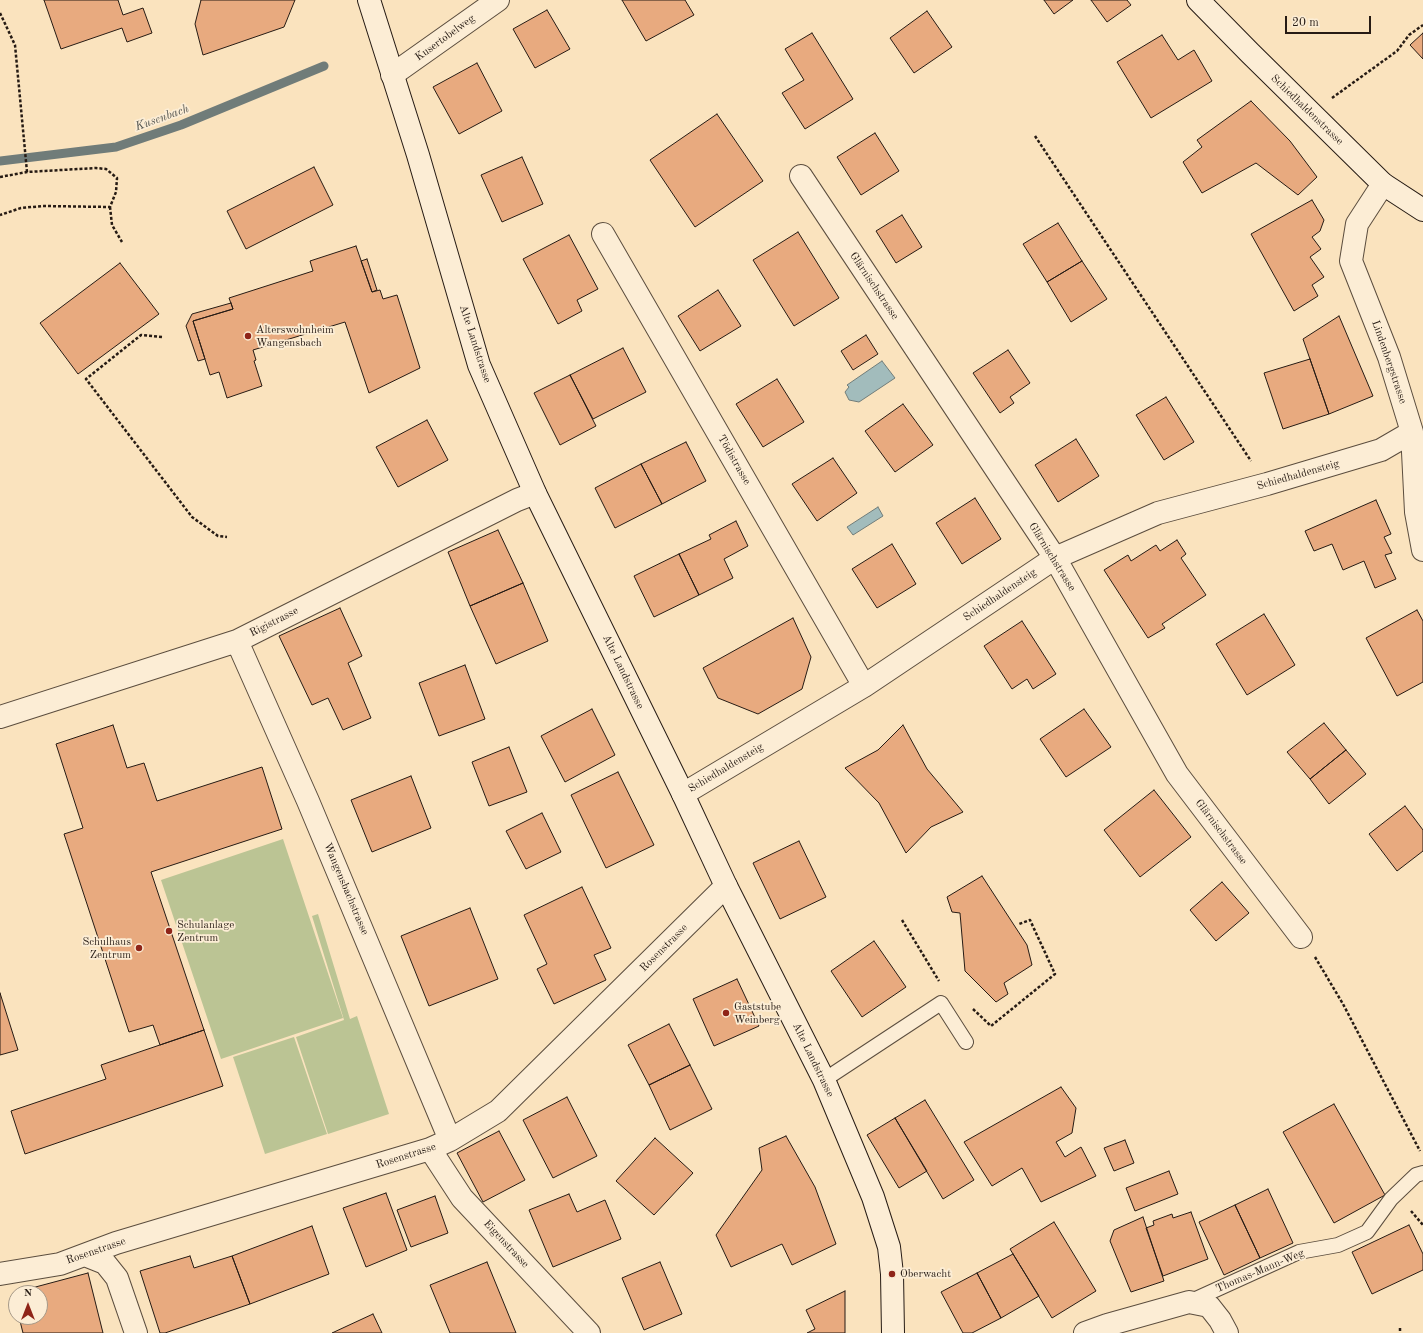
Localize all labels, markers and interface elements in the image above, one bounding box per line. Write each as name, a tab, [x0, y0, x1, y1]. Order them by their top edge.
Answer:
scale bar	[1287, 8, 1373, 34]
street label: Kusertobelweg	[413, 12, 477, 64]
text: 20 m	[1292, 17, 1319, 29]
street label: Schiedhaldenstrasse	[1268, 72, 1346, 148]
water label: Kusenbach	[133, 102, 191, 134]
street label: Glärnischstrasse	[847, 250, 901, 322]
street label: Alte Landstrasse	[456, 303, 494, 385]
street label: Lindenbergstrasse	[1369, 319, 1409, 405]
place label: Alterswohnheim Wangensbach	[256, 323, 334, 349]
marker: Alterswohnheim Wangensbach	[243, 331, 253, 341]
street label: Tödistrasse	[714, 433, 754, 487]
street label: Schiedhaldensteig	[1255, 457, 1341, 493]
street label: Glärnischstrasse	[1026, 520, 1078, 594]
street label: Schiedhaldensteig	[961, 566, 1039, 624]
street label: Rigistrasse	[247, 604, 301, 640]
street label: Alte Landstrasse	[599, 633, 647, 711]
street label: Schiedhaldensteig	[686, 740, 766, 796]
street label: Glärnischstrasse	[1192, 797, 1250, 867]
street label: Wangensbachstrasse	[321, 841, 371, 937]
place label: Schulanlage Zentrum	[177, 918, 234, 944]
street label: Rosenstrasse	[637, 921, 691, 975]
marker: Schulanlage Zentrum	[164, 926, 174, 936]
place label: Schulhaus Zentrum	[82, 935, 131, 961]
marker: Schulhaus Zentrum	[134, 943, 144, 953]
place label: Gaststube Weinberg	[734, 1000, 781, 1026]
marker: Gaststube Weinberg	[721, 1008, 731, 1018]
street label: Alte Landstrasse	[789, 1021, 837, 1099]
street label: Rosenstrasse	[374, 1140, 438, 1172]
street label: Eigenstrasse	[480, 1217, 532, 1271]
street label: Rosenstrasse	[64, 1235, 128, 1267]
street label: Thomas-Mann-Weg	[1214, 1246, 1306, 1296]
place label: Oberwacht	[900, 1267, 951, 1281]
marker: Oberwacht	[887, 1269, 897, 1279]
north arrow	[8, 1285, 48, 1325]
text: N	[24, 1288, 32, 1299]

